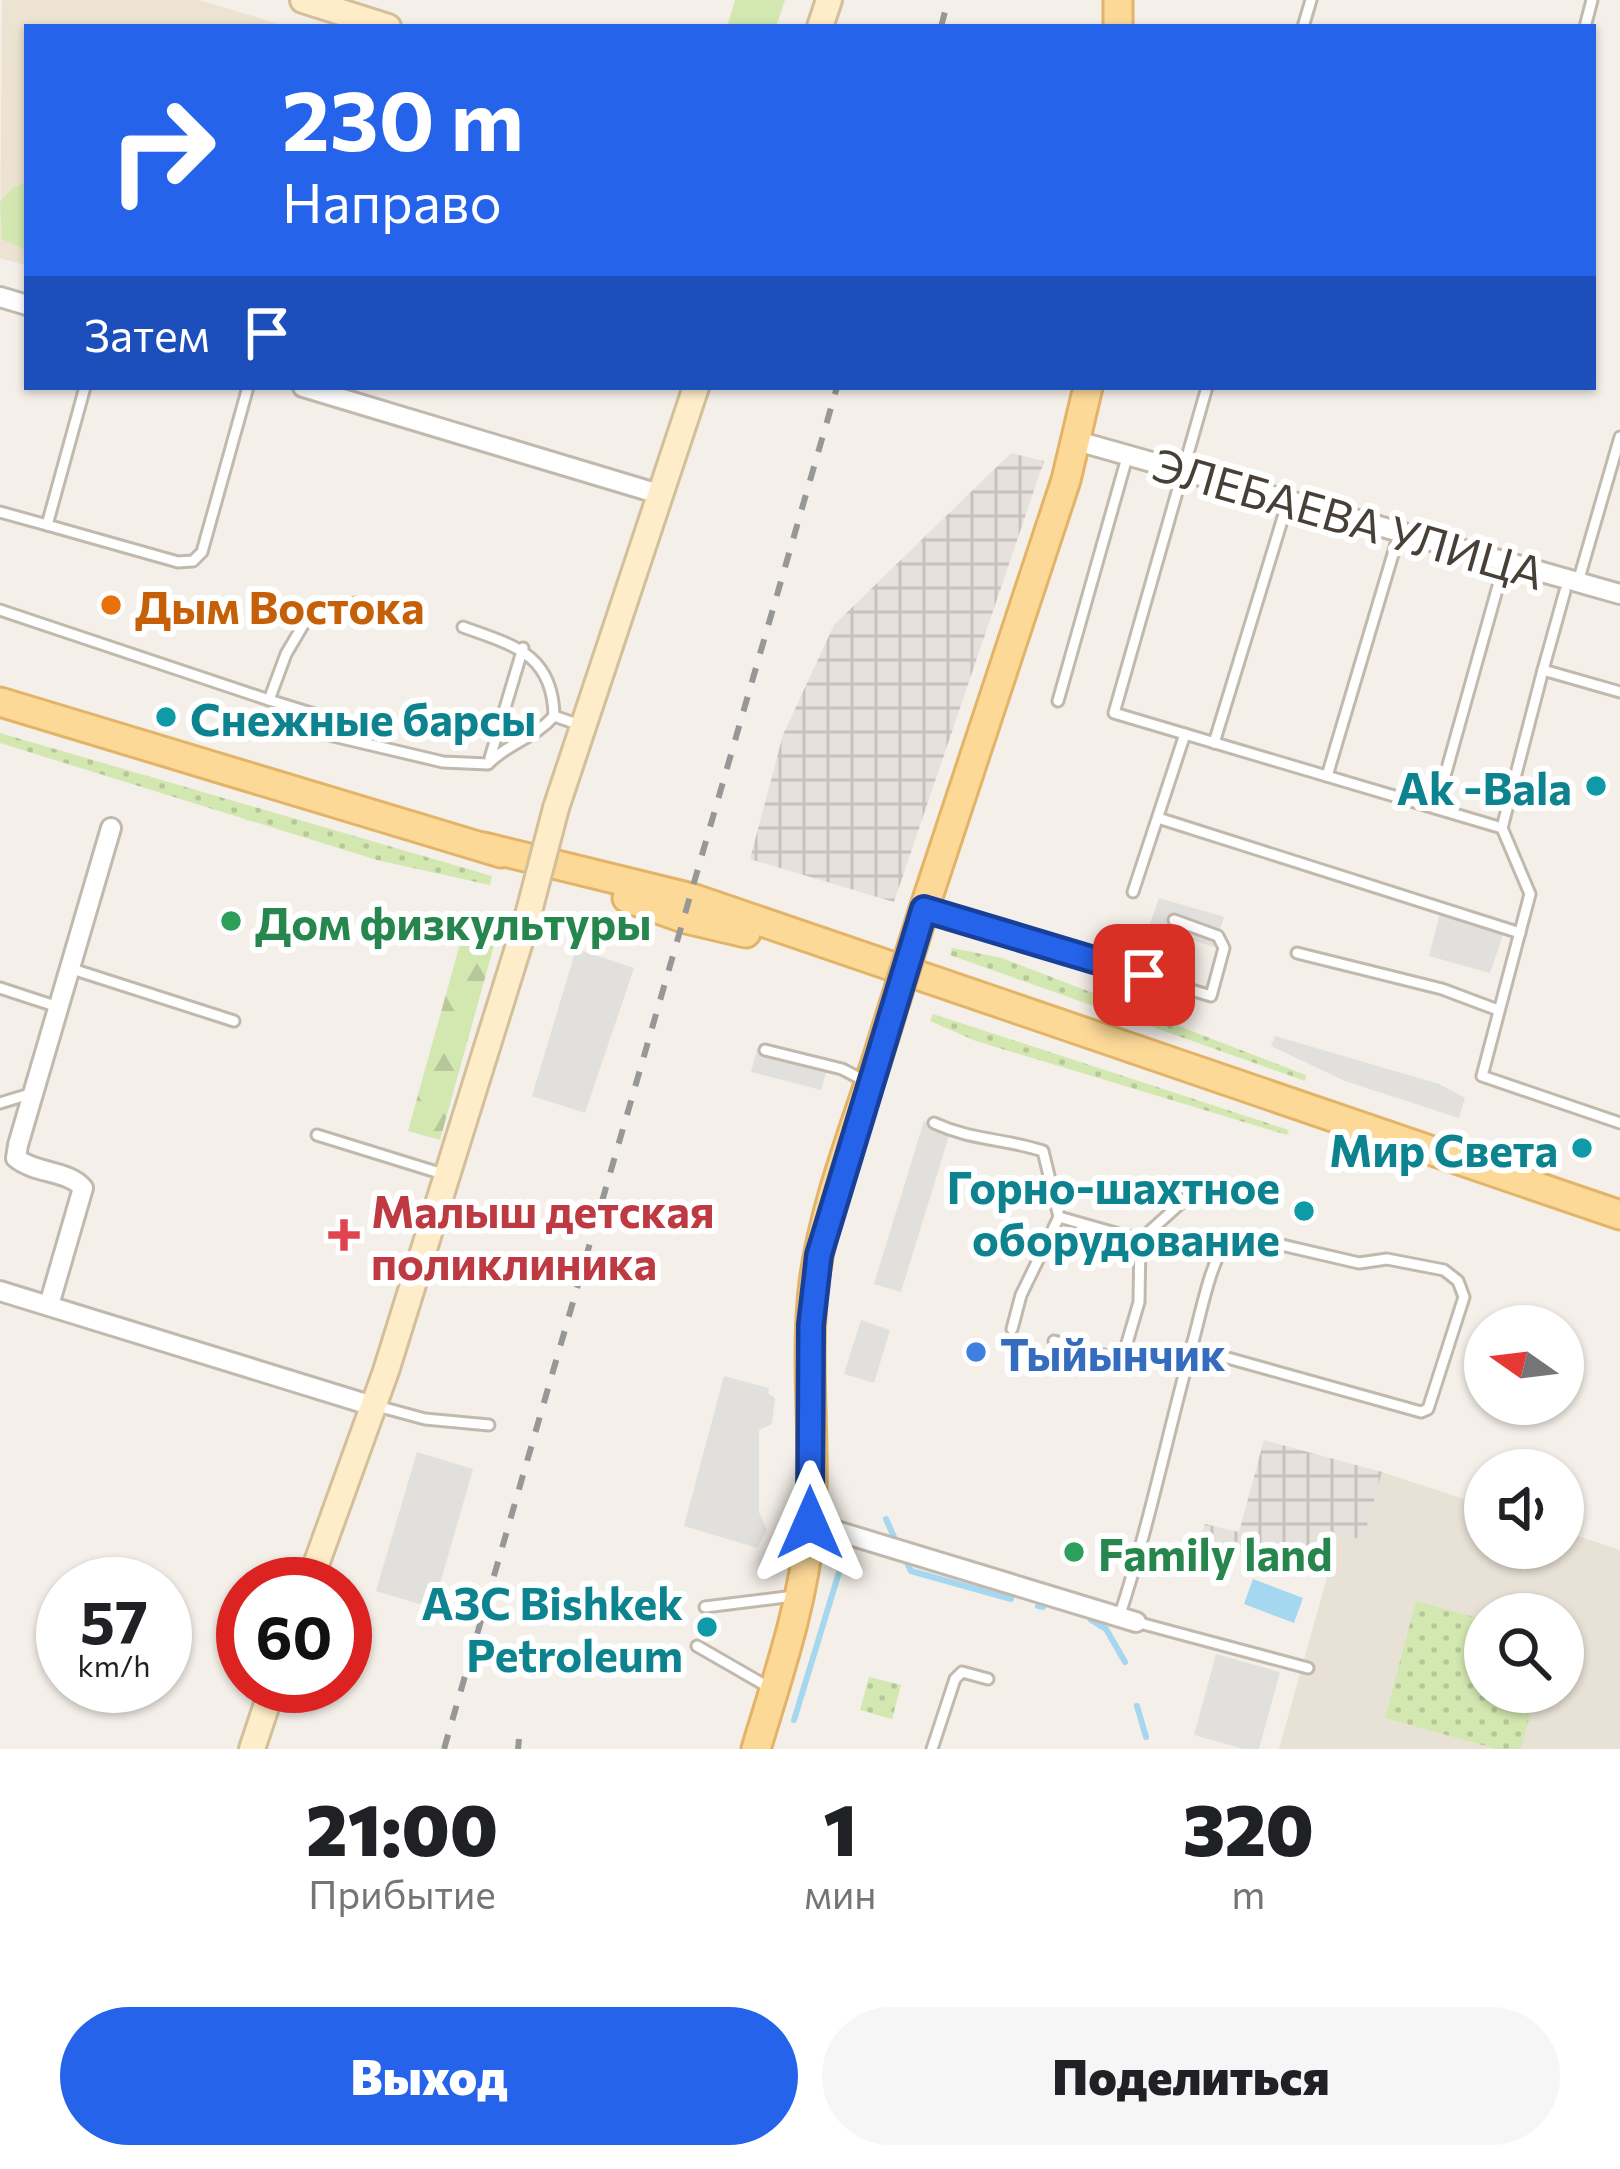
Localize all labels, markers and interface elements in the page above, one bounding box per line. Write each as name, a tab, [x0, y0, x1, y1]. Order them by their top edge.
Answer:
text: 230 m	[282, 66, 524, 168]
icon: right	[84, 72, 240, 228]
text: Направо	[282, 168, 502, 234]
icon: arrive	[234, 300, 300, 366]
text: Затем	[84, 306, 210, 361]
street label: ЭЛЕБАЕВА УЛИЦА	[1147, 435, 1551, 599]
place label: Дым Востока	[135, 578, 424, 633]
marker: Дым Востока	[98, 592, 124, 618]
place label: Снежные барсы	[190, 690, 536, 745]
marker: Снежные барсы	[153, 704, 179, 730]
place label: Ak -Bala	[1397, 759, 1572, 814]
marker: Ak -Bala	[1583, 773, 1609, 799]
place label: Дом физкультуры	[255, 894, 652, 949]
marker: Дом физкультуры	[218, 908, 244, 934]
pin	[1093, 924, 1195, 1026]
icon: arrive	[1111, 942, 1177, 1008]
place label: Мир Света	[1329, 1121, 1558, 1176]
marker: Мир Света	[1569, 1135, 1595, 1161]
place label: Горно-шахтное оборудование	[947, 1158, 1280, 1265]
place label: Малыш детская поликлиника	[371, 1182, 714, 1289]
marker: Горно-шахтное оборудование	[1291, 1198, 1317, 1224]
marker: Малыш детская поликлиника	[328, 1219, 360, 1251]
north arrow	[1464, 1305, 1584, 1425]
map controls	[1464, 1305, 1584, 1713]
place label: Тыйынчик	[1000, 1325, 1226, 1380]
marker: Тыйынчик	[963, 1339, 989, 1365]
button: sound	[1464, 1449, 1584, 1569]
position arrow	[747, 1460, 873, 1586]
place label: Family land	[1098, 1525, 1332, 1580]
marker: Family land	[1061, 1539, 1087, 1565]
speed limit sign: 60	[216, 1557, 372, 1713]
place label: АЗС Bishkek Petroleum	[421, 1574, 683, 1681]
text: 57	[80, 1583, 148, 1656]
button: search	[1464, 1593, 1584, 1713]
marker: АЗС Bishkek Petroleum	[694, 1614, 720, 1640]
text: km/h	[78, 1646, 150, 1683]
text: 21:00	[306, 1783, 498, 1871]
text: 1	[824, 1783, 857, 1871]
text: 320	[1183, 1783, 1314, 1871]
text: Прибытие	[308, 1869, 496, 1917]
text: мин	[804, 1869, 877, 1917]
text: m	[1231, 1869, 1265, 1917]
button: Выход	[60, 2007, 798, 2145]
button: Поделиться	[822, 2007, 1560, 2145]

